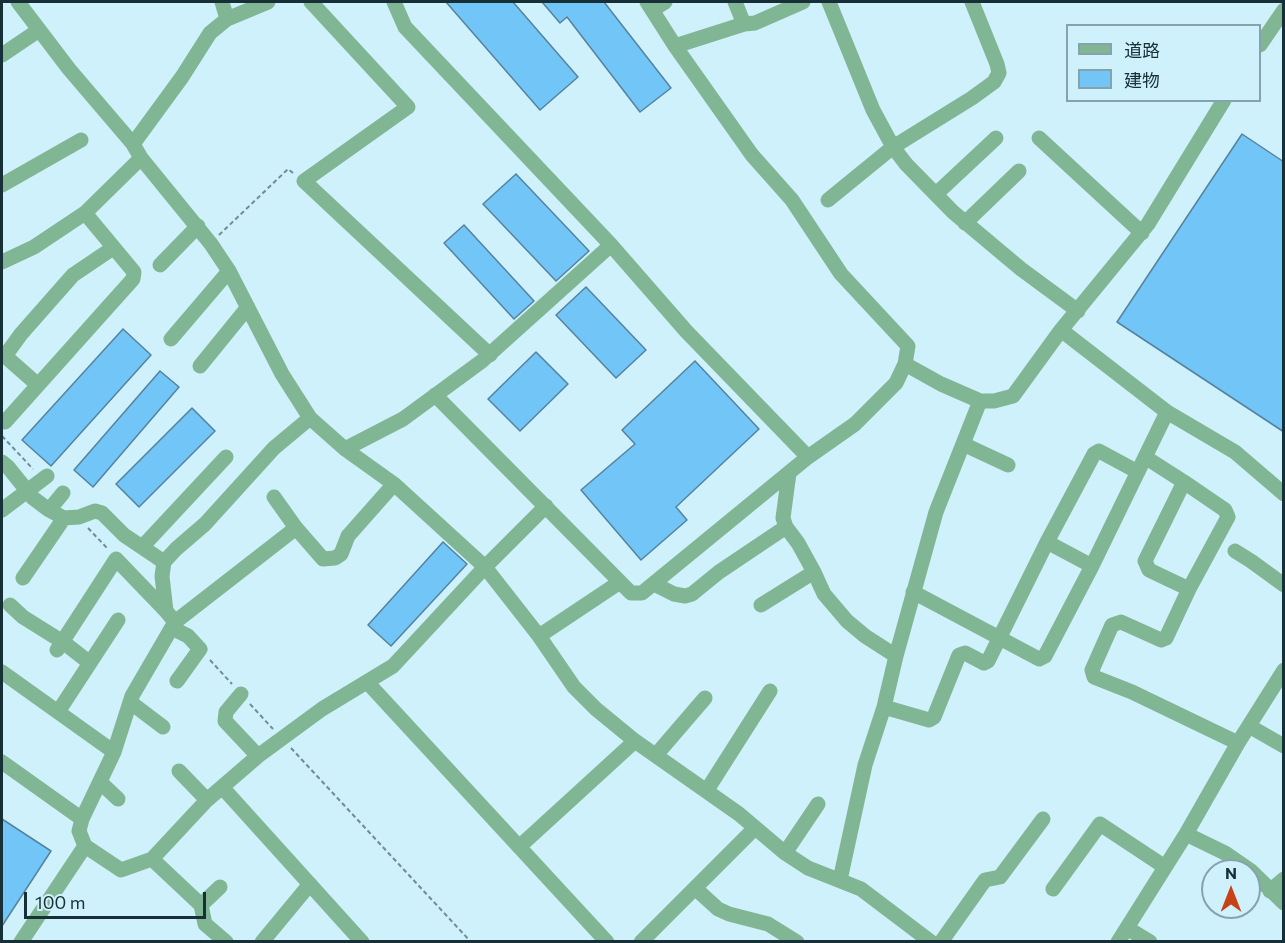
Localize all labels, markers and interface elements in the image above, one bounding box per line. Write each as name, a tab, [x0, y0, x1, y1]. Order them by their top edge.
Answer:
legend	[1066, 24, 1261, 102]
text: 道路	[1124, 39, 1160, 61]
text: 建物	[1124, 69, 1160, 91]
north arrow	[1201, 859, 1261, 919]
text: N	[1225, 863, 1237, 882]
scale bar	[27, 880, 208, 918]
text: 100 m	[35, 891, 85, 913]

